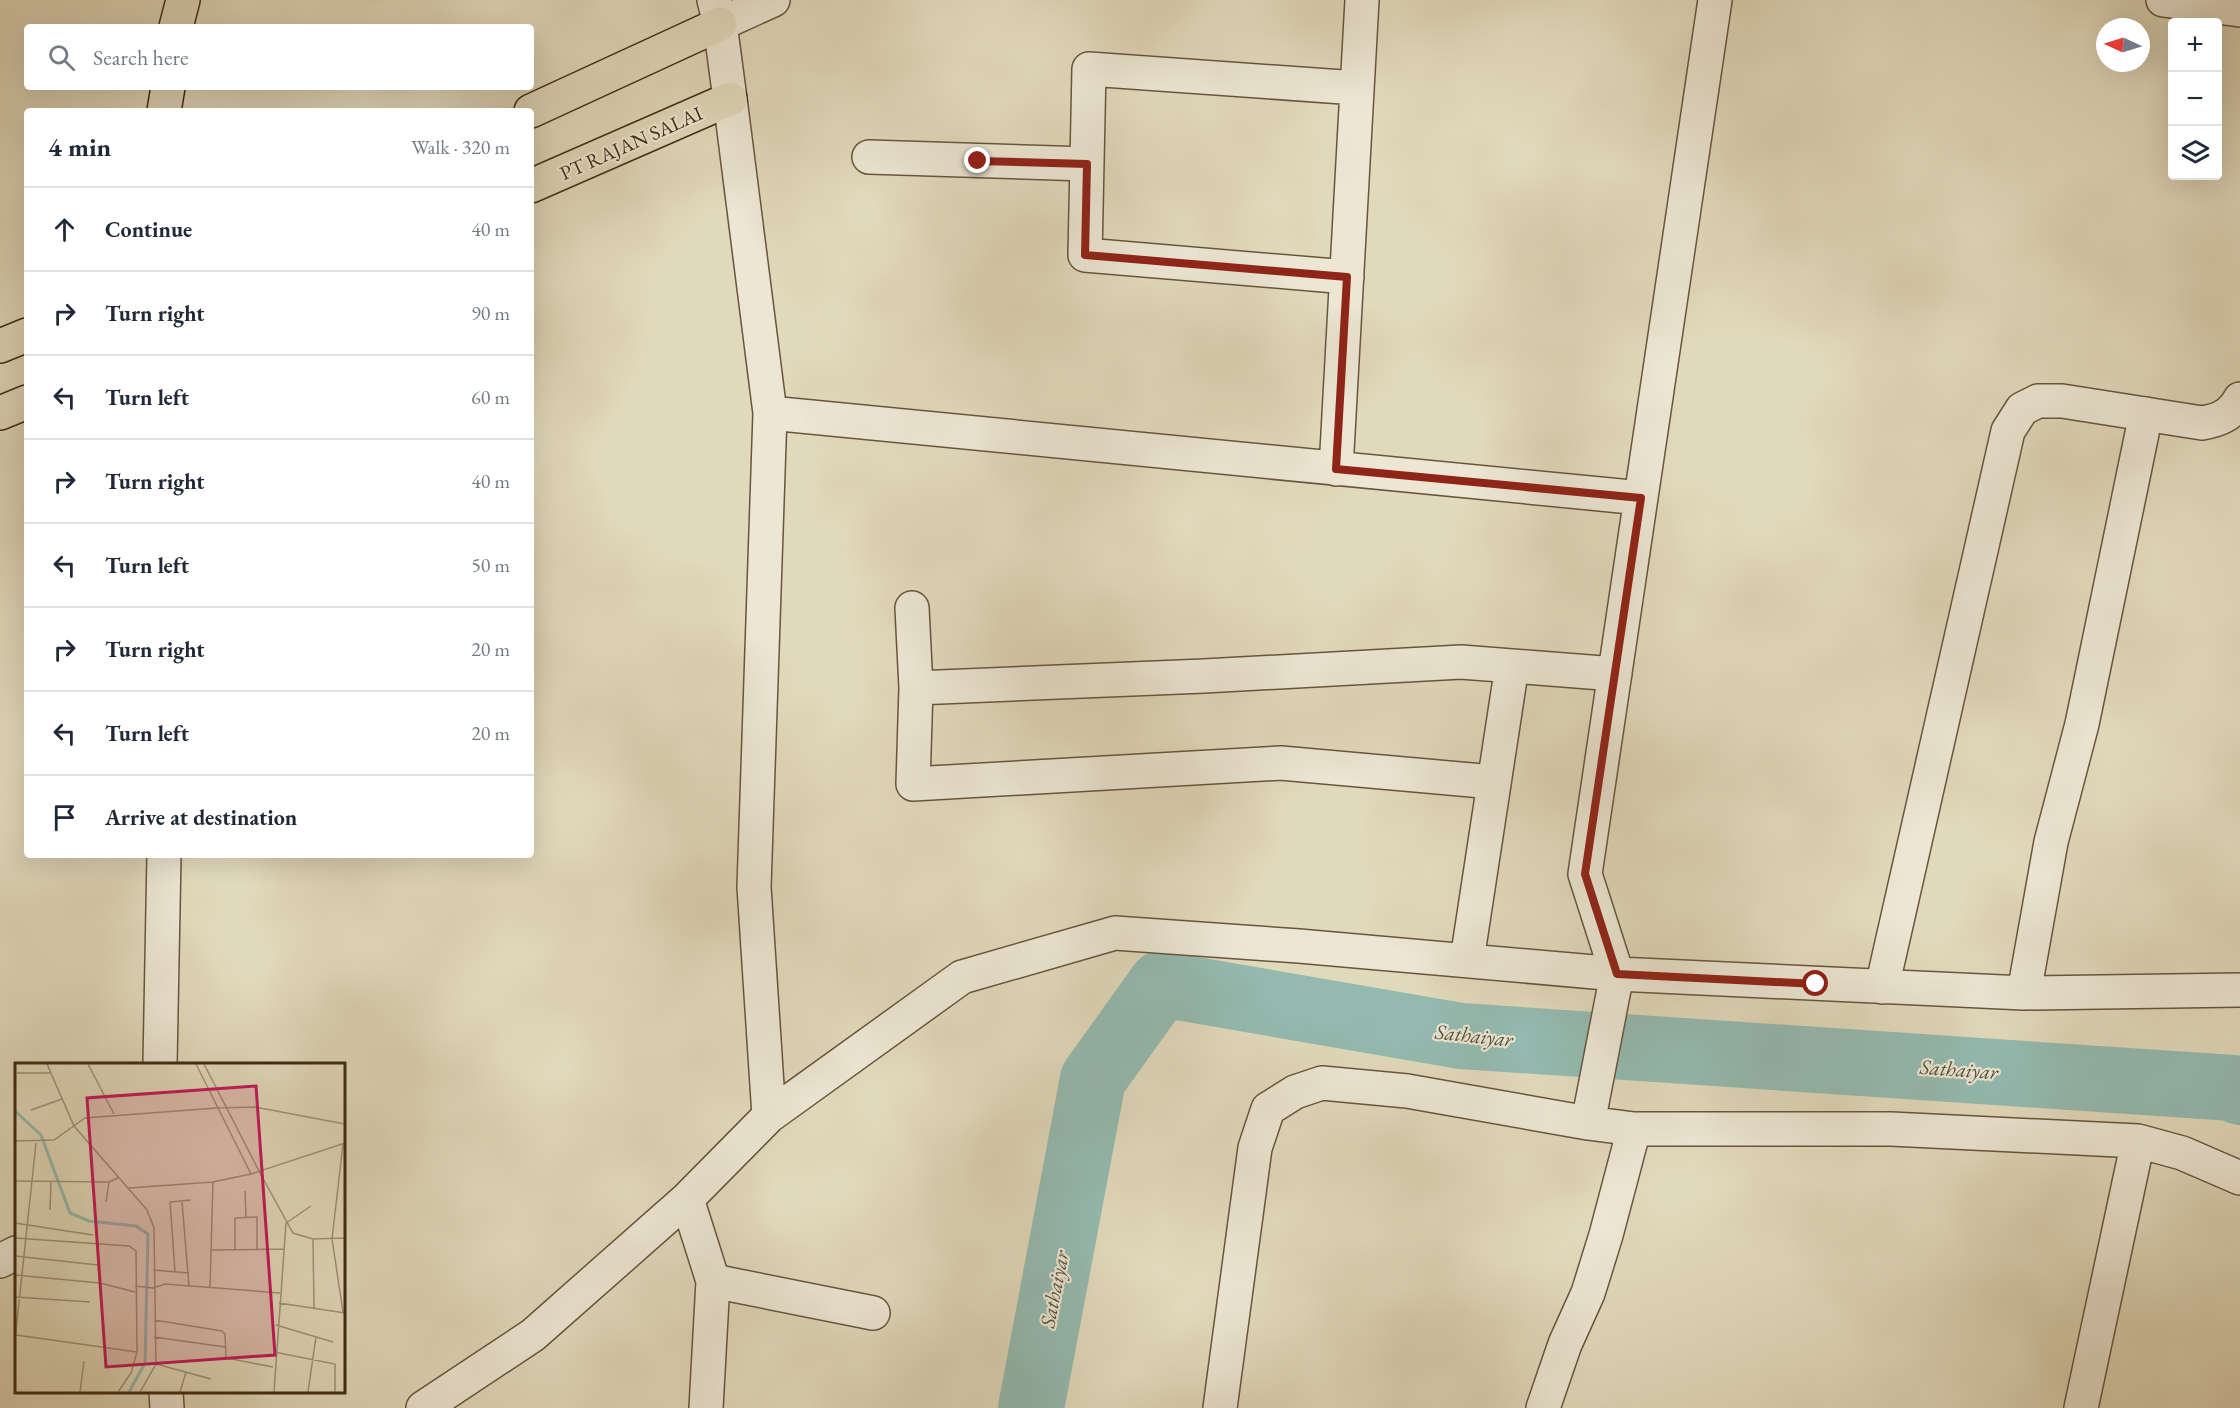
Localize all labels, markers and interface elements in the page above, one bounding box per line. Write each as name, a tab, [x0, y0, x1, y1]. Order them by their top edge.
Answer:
north arrow	[2096, 18, 2150, 72]
map controls	[2168, 18, 2222, 180]
button: +	[2168, 18, 2222, 72]
search box	[24, 24, 534, 90]
icon: search	[45, 41, 78, 74]
text: Search here	[93, 43, 188, 72]
button: −	[2168, 72, 2222, 126]
street label: PT RAJAN SALAI	[556, 100, 706, 186]
button: layers	[2168, 126, 2222, 180]
text: 4 min	[48, 130, 111, 164]
text: Walk · 320 m	[411, 134, 510, 160]
route end	[964, 147, 990, 173]
icon: ahead	[48, 213, 81, 246]
text: Continue	[105, 215, 192, 244]
text: 40 m	[471, 216, 510, 242]
icon: right	[48, 297, 81, 330]
text: Turn right	[105, 299, 204, 328]
text: 90 m	[471, 300, 510, 326]
icon: left	[48, 381, 81, 414]
text: Turn left	[105, 383, 189, 412]
text: 60 m	[471, 384, 510, 410]
icon: right	[48, 465, 81, 498]
text: Turn right	[105, 467, 204, 496]
text: 40 m	[471, 468, 510, 494]
icon: left	[48, 549, 81, 582]
text: Turn left	[105, 551, 189, 580]
text: 50 m	[471, 552, 510, 578]
icon: right	[48, 633, 81, 666]
text: Turn right	[105, 635, 204, 664]
text: 20 m	[471, 636, 510, 662]
icon: left	[48, 717, 81, 750]
text: Turn left	[105, 719, 189, 748]
text: 20 m	[471, 720, 510, 746]
icon: arrive	[48, 801, 81, 834]
text: Arrive at destination	[105, 803, 297, 832]
route start	[1802, 970, 1828, 996]
water label: Sathaiyar	[1433, 1017, 1515, 1053]
water label: Sathaiyar	[1918, 1053, 2000, 1085]
inset map	[15, 1063, 345, 1393]
water label: Sathaiyar	[1033, 1247, 1075, 1331]

